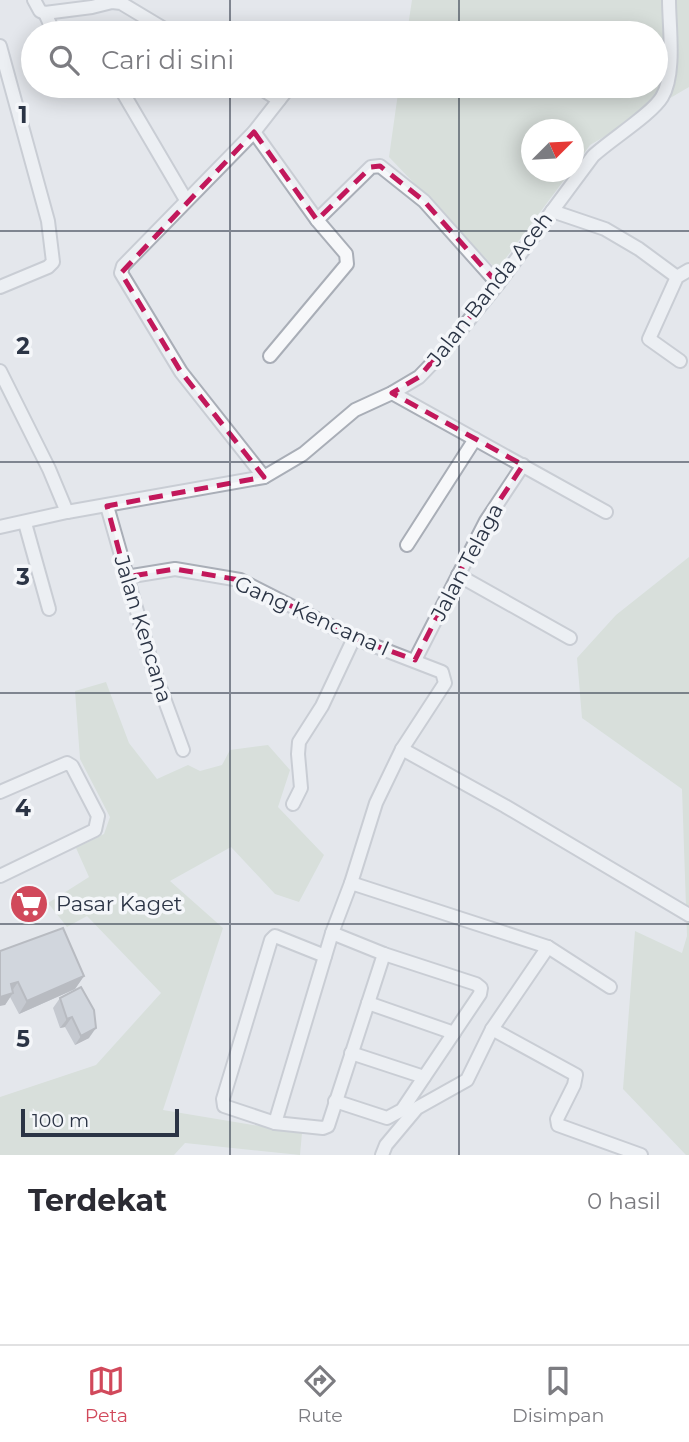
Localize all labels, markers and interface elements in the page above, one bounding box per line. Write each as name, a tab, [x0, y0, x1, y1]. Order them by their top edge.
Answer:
search box	[21, 21, 668, 98]
icon: search	[45, 41, 83, 79]
text: Cari di sini	[101, 44, 234, 76]
text: 1	[18, 101, 28, 129]
north arrow	[521, 119, 584, 182]
street label: Jalan Banda Aceh	[421, 207, 558, 372]
text: 2	[16, 332, 30, 360]
street label: Jalan Telaga	[425, 499, 508, 625]
street label: Jalan Kencana	[109, 551, 178, 706]
text: 3	[15, 563, 30, 591]
street label: Gang Kencana I	[231, 570, 393, 661]
text: 4	[15, 794, 31, 822]
supermarket icon: Pasar Kaget	[8, 883, 50, 925]
place label: Pasar Kaget	[56, 891, 182, 916]
text: 5	[16, 1025, 30, 1053]
scale bar	[21, 1106, 178, 1138]
text: 100 m	[32, 1109, 89, 1132]
text: Terdekat	[28, 1182, 167, 1219]
text: 0 hasil	[587, 1187, 661, 1215]
tab: Peta	[85, 1362, 128, 1427]
tab: Rute	[297, 1362, 343, 1427]
tab: Disimpan	[512, 1362, 604, 1427]

